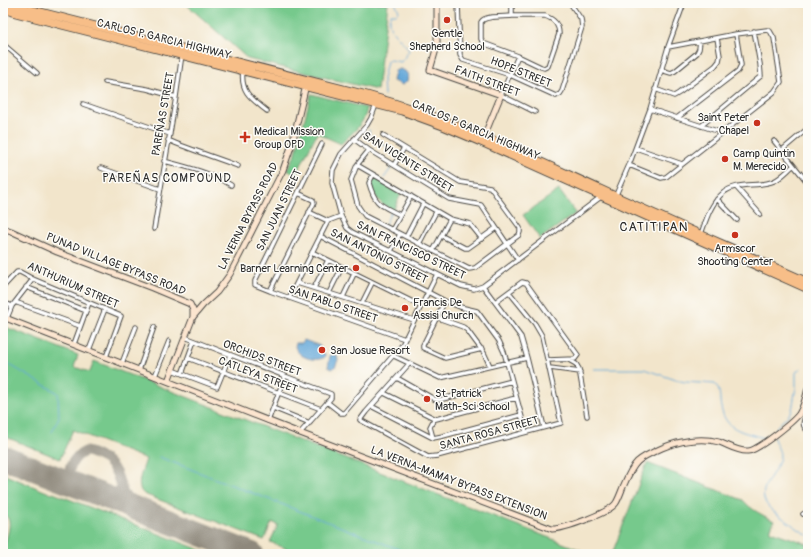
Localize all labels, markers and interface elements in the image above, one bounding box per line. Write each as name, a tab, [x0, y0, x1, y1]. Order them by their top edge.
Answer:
marker: Gentle Shepherd School	[442, 15, 452, 25]
street label: CARLOS P. GARCIA HIGHWAY	[96, 16, 233, 62]
place label: Gentle Shepherd School	[409, 27, 485, 53]
street label: HOPE STREET	[489, 54, 553, 90]
street label: FAITH STREET	[453, 63, 521, 99]
street label: PAREÑAS STREET	[149, 71, 177, 157]
street label: CARLOS P. GARCIA HIGHWAY	[410, 97, 542, 163]
place label: Saint Peter Chapel	[697, 111, 749, 137]
marker: Saint Peter Chapel	[752, 118, 762, 128]
place label: Medical Mission Group OPD	[254, 125, 324, 151]
street label: SAN VICENTE STREET	[361, 129, 455, 195]
marker: Medical Mission Group OPD	[239, 131, 251, 143]
place label: Camp Quintin M. Merecido	[733, 147, 795, 173]
marker: Camp Quintin M. Merecido	[720, 154, 730, 164]
street label: LA VERNA BYPASS ROAD	[215, 160, 281, 272]
street label: SAN JUAN STREET	[254, 167, 304, 253]
district label: PAREÑAS COMPOUND	[102, 170, 232, 186]
street label: SAN FRANCISCO STREET	[354, 218, 468, 282]
district label: CATITIPAN	[619, 219, 689, 235]
street label: SAN ANTONIO STREET	[328, 226, 430, 286]
street label: PUNAD VILLAGE BYPASS ROAD	[44, 230, 188, 298]
marker: Armscor Shooting Center	[730, 230, 740, 240]
place label: Armscor Shooting Center	[697, 242, 773, 268]
street label: ANTHURIUM STREET	[25, 259, 121, 311]
place label: Barner Learning Center	[240, 262, 348, 275]
marker: Barner Learning Center	[351, 263, 361, 273]
street label: SAN PABLO STREET	[287, 283, 379, 325]
place label: Francis De Assisi Church	[413, 296, 473, 322]
marker: Francis De Assisi Church	[400, 303, 410, 313]
street label: ORCHIDS STREET	[221, 337, 303, 379]
place label: San Josue Resort	[330, 344, 411, 357]
marker: San Josue Resort	[317, 345, 327, 355]
street label: CATLEYA STREET	[217, 354, 299, 396]
place label: St. Patrick Math-Sci School	[435, 387, 510, 413]
marker: St. Patrick Math-Sci School	[422, 394, 432, 404]
street label: SANTA ROSA STREET	[438, 414, 540, 452]
street label: LA VERNA-MAMAY BYPASS EXTENSION	[369, 443, 549, 523]

